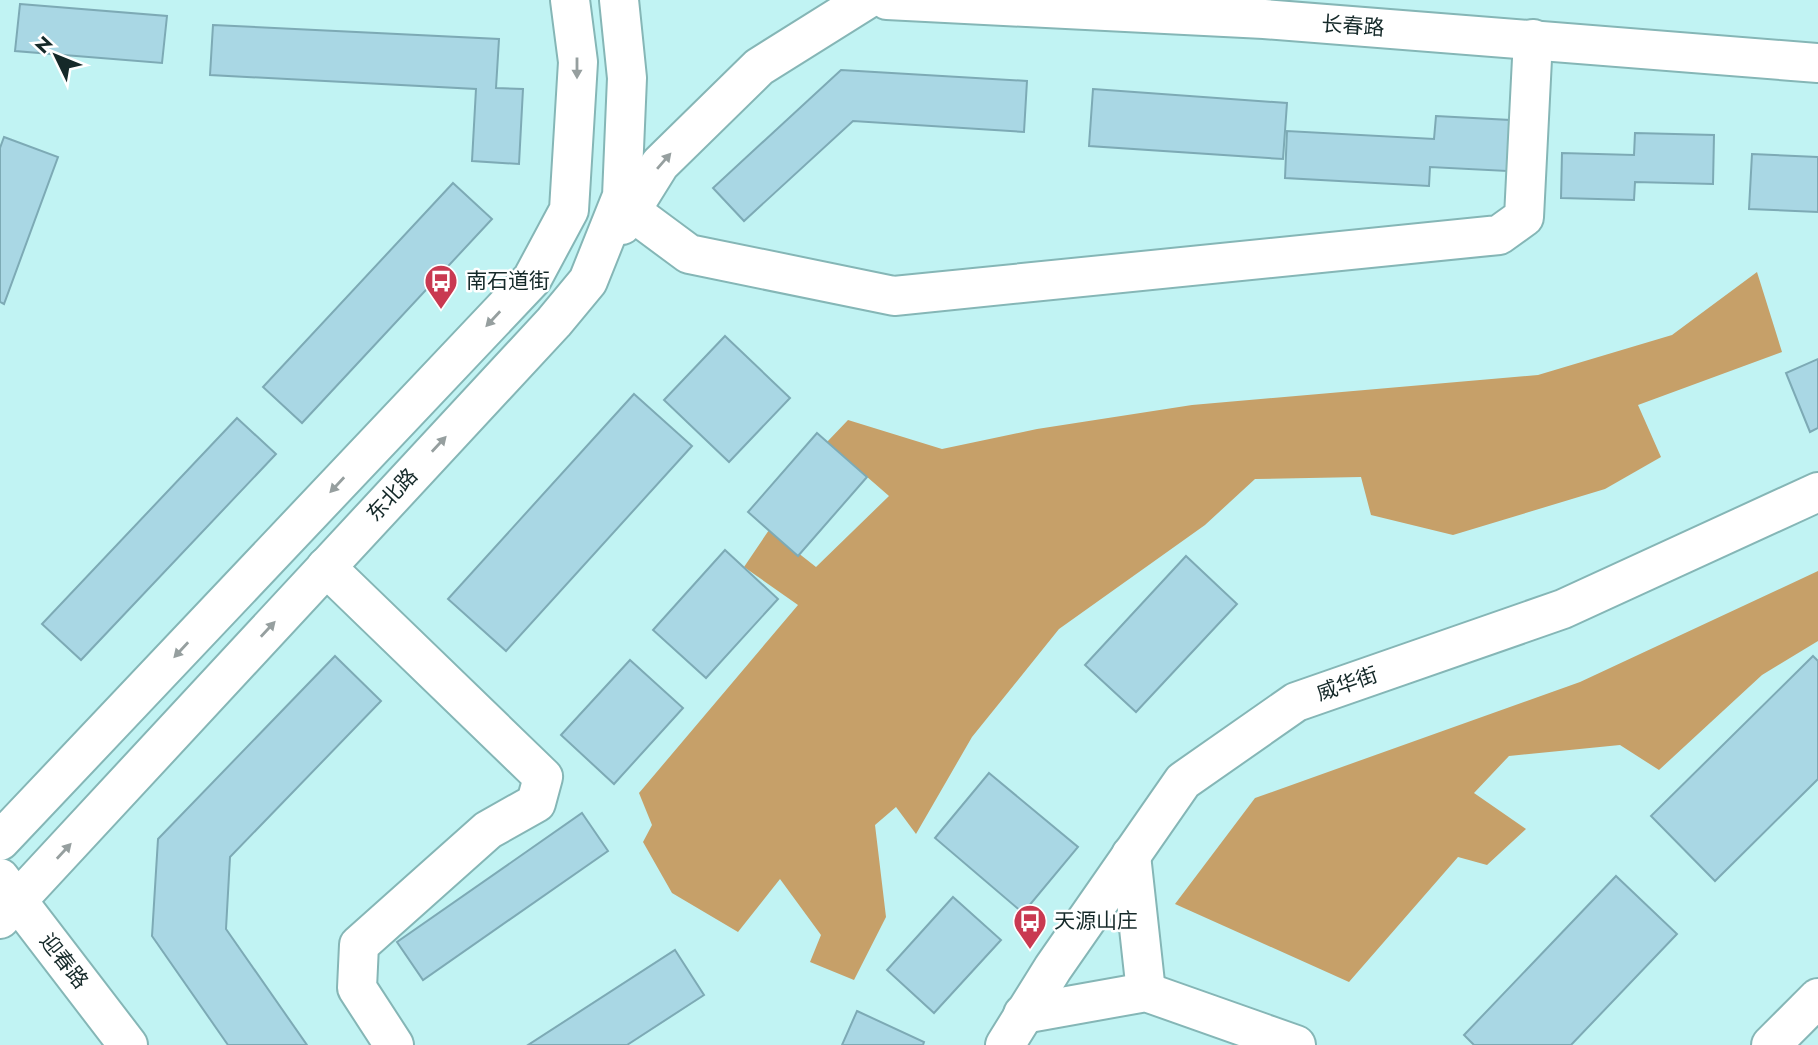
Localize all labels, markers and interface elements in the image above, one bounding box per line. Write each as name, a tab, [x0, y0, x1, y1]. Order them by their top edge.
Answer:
street label: 长春路	[1321, 9, 1385, 43]
north arrow	[21, 21, 91, 91]
text: N	[29, 30, 59, 59]
one-way arrow	[571, 57, 583, 79]
one-way arrow	[656, 152, 672, 170]
bus stop icon: 南石道街	[422, 262, 460, 311]
place label: 南石道街	[466, 266, 550, 296]
one-way arrow	[486, 310, 502, 327]
one-way arrow	[430, 436, 446, 453]
street label: 东北路	[360, 462, 424, 528]
one-way arrow	[329, 476, 346, 493]
one-way arrow	[260, 621, 276, 638]
one-way arrow	[174, 641, 190, 658]
street label: 威华街	[1312, 660, 1382, 708]
one-way arrow	[55, 843, 71, 860]
bus stop icon: 天源山庄	[1011, 902, 1049, 951]
place label: 天源山庄	[1054, 906, 1138, 936]
street label: 迎春路	[33, 927, 95, 995]

